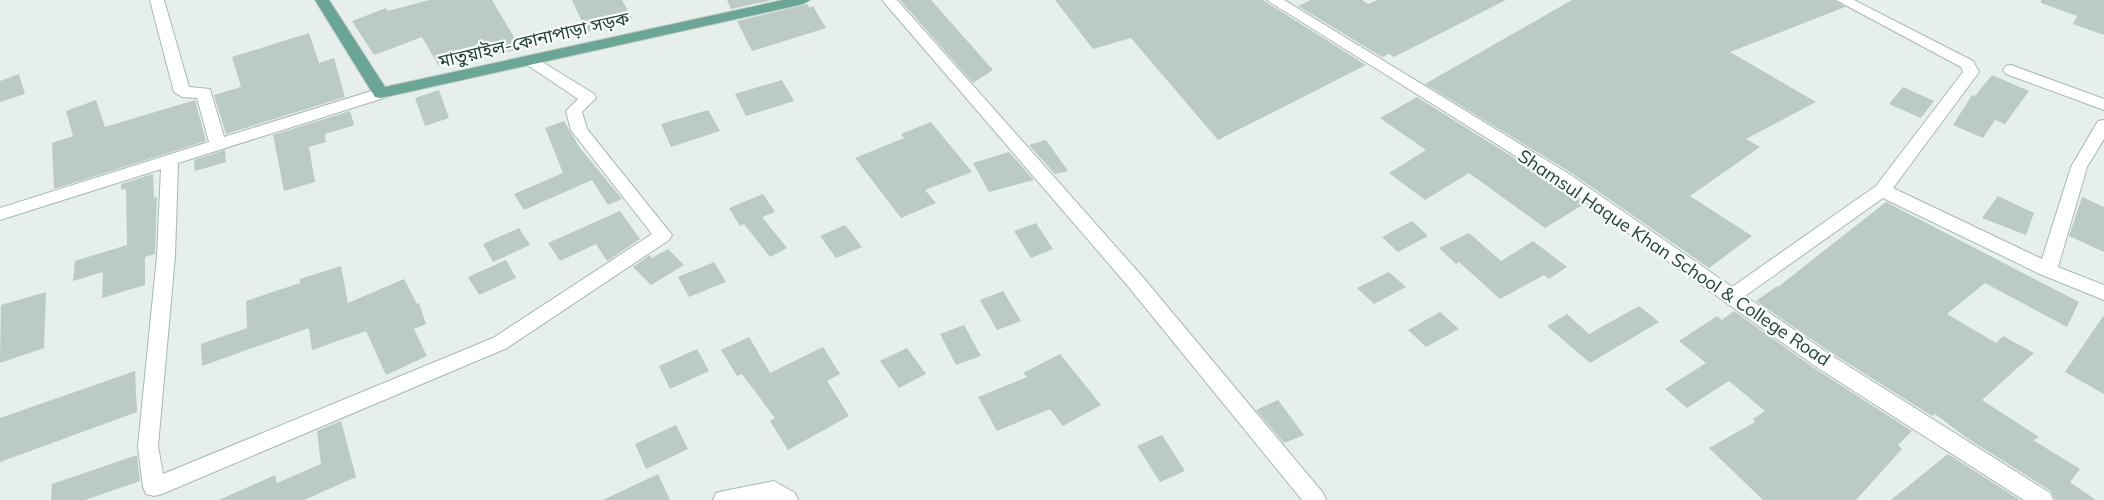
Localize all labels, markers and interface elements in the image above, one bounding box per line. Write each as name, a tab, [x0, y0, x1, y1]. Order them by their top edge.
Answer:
street label: মাতুয়াইল-কোনাপাড়া সড়ক	[435, 6, 632, 73]
street label: Shamsul Haque Khan School & College Road	[1514, 144, 1835, 371]

